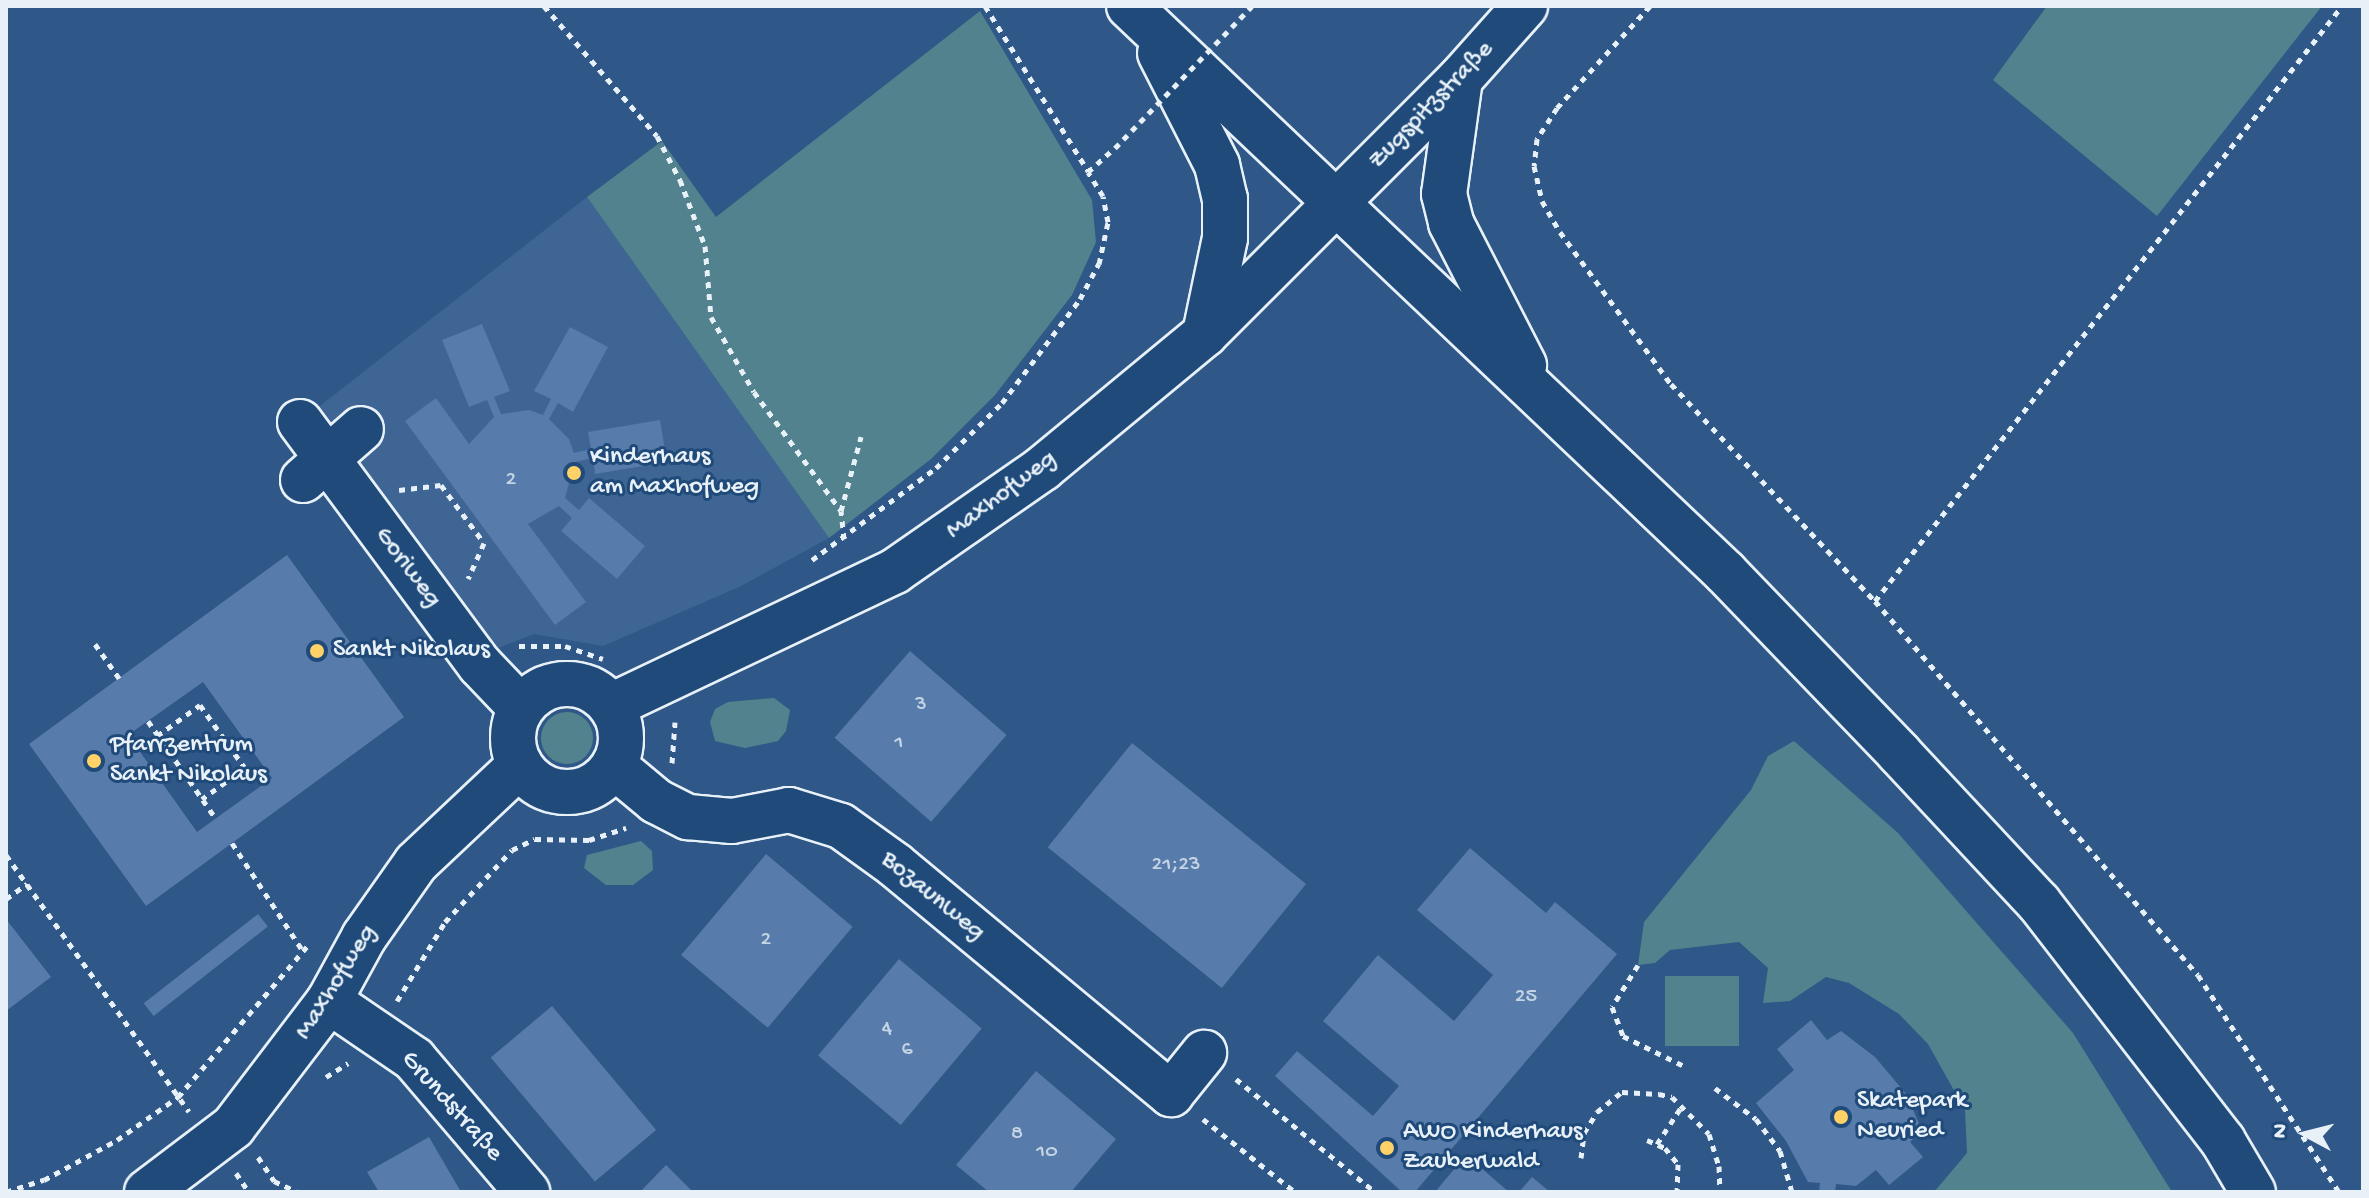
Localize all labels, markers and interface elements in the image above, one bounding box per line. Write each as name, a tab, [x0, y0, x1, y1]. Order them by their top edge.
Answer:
street label: Zugspitzstraße	[1363, 35, 1501, 177]
place label: Kinderhaus am Maxhofweg	[590, 442, 759, 504]
street label: Maxhofweg	[941, 444, 1063, 548]
marker: Kinderhaus am Maxhofweg	[565, 464, 583, 482]
house number: 2	[506, 468, 516, 494]
street label: Goriweg	[367, 521, 447, 615]
place label: Sankt Nikolaus	[333, 635, 490, 667]
marker: Sankt Nikolaus	[308, 642, 326, 660]
house number: 3	[915, 693, 927, 719]
place label: Pfarrzentrum Sankt Nikolaus	[110, 730, 267, 792]
house number: 1	[895, 731, 903, 757]
marker: Pfarrzentrum Sankt Nikolaus	[85, 752, 103, 770]
street label: Bozaunweg	[873, 845, 991, 949]
house number: 21;23	[1152, 853, 1200, 879]
street label: Maxhofweg	[289, 920, 385, 1046]
house number: 2	[761, 928, 771, 954]
house number: 25	[1515, 985, 1537, 1011]
house number: 4	[882, 1017, 892, 1043]
house number: 6	[901, 1038, 913, 1064]
street label: Grundstraße	[393, 1045, 509, 1169]
place label: Skatepark Neuried	[1857, 1086, 1967, 1148]
north arrow	[2265, 1094, 2345, 1174]
marker: Skatepark Neuried	[1832, 1108, 1850, 1126]
place label: AWO Kinderhaus Zauberwald	[1403, 1117, 1583, 1178]
house number: 8	[1011, 1122, 1023, 1148]
text: N	[2267, 1122, 2295, 1140]
marker: AWO Kinderhaus Zauberwald	[1378, 1139, 1396, 1157]
house number: 10	[1036, 1140, 1058, 1166]

